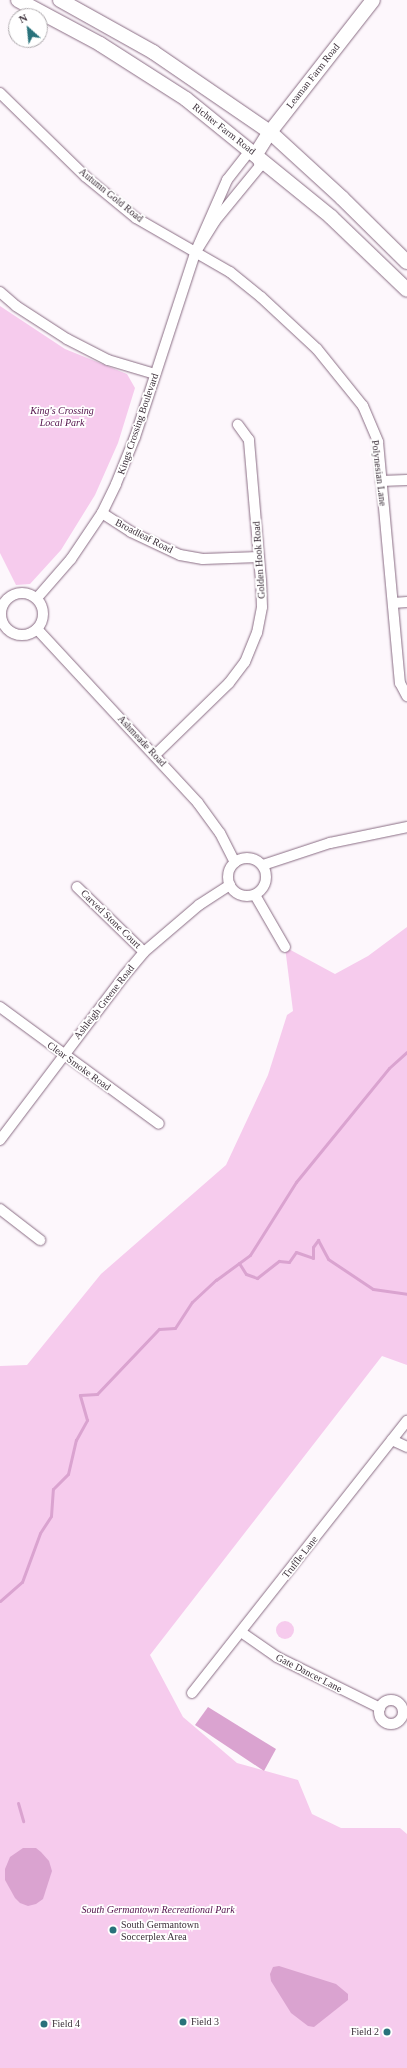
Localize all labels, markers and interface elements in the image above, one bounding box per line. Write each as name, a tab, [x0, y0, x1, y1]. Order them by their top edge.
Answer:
north arrow	[8, 8, 48, 48]
text: N	[17, 11, 29, 25]
street label: Leaman Farm Road	[284, 41, 342, 111]
street label: Richter Farm Road	[190, 101, 258, 157]
street label: Autumn Gold Road	[77, 166, 145, 224]
street label: Kings Crossing Boulevard	[115, 372, 161, 476]
park label: King's Crossing Local Park	[30, 404, 94, 428]
street label: Polynesian Lane	[369, 439, 389, 507]
street label: Broadleaf Road	[113, 516, 175, 556]
street label: Golden Hook Road	[250, 521, 268, 599]
street label: Ashmeade Road	[115, 713, 169, 769]
street label: Carved Stone Court	[78, 887, 144, 951]
street label: Ashleigh Greene Road	[71, 962, 137, 1042]
street label: Clear Smoke Road	[45, 1039, 113, 1093]
street label: Truffle Lane	[280, 1533, 320, 1581]
street label: Gate Dancer Lane	[274, 1651, 344, 1695]
park label: South Germantown Recreational Park	[81, 1904, 235, 1916]
place label: South Germantown Soccerplex Area	[121, 1918, 199, 1942]
marker: South Germantown Soccerplex Area	[108, 1925, 118, 1935]
place label: Field 3	[191, 2016, 219, 2028]
marker: Field 3	[178, 2017, 188, 2027]
place label: Field 4	[52, 2018, 80, 2030]
marker: Field 4	[39, 2019, 49, 2029]
place label: Field 2	[351, 2026, 379, 2038]
marker: Field 2	[382, 2027, 392, 2037]

